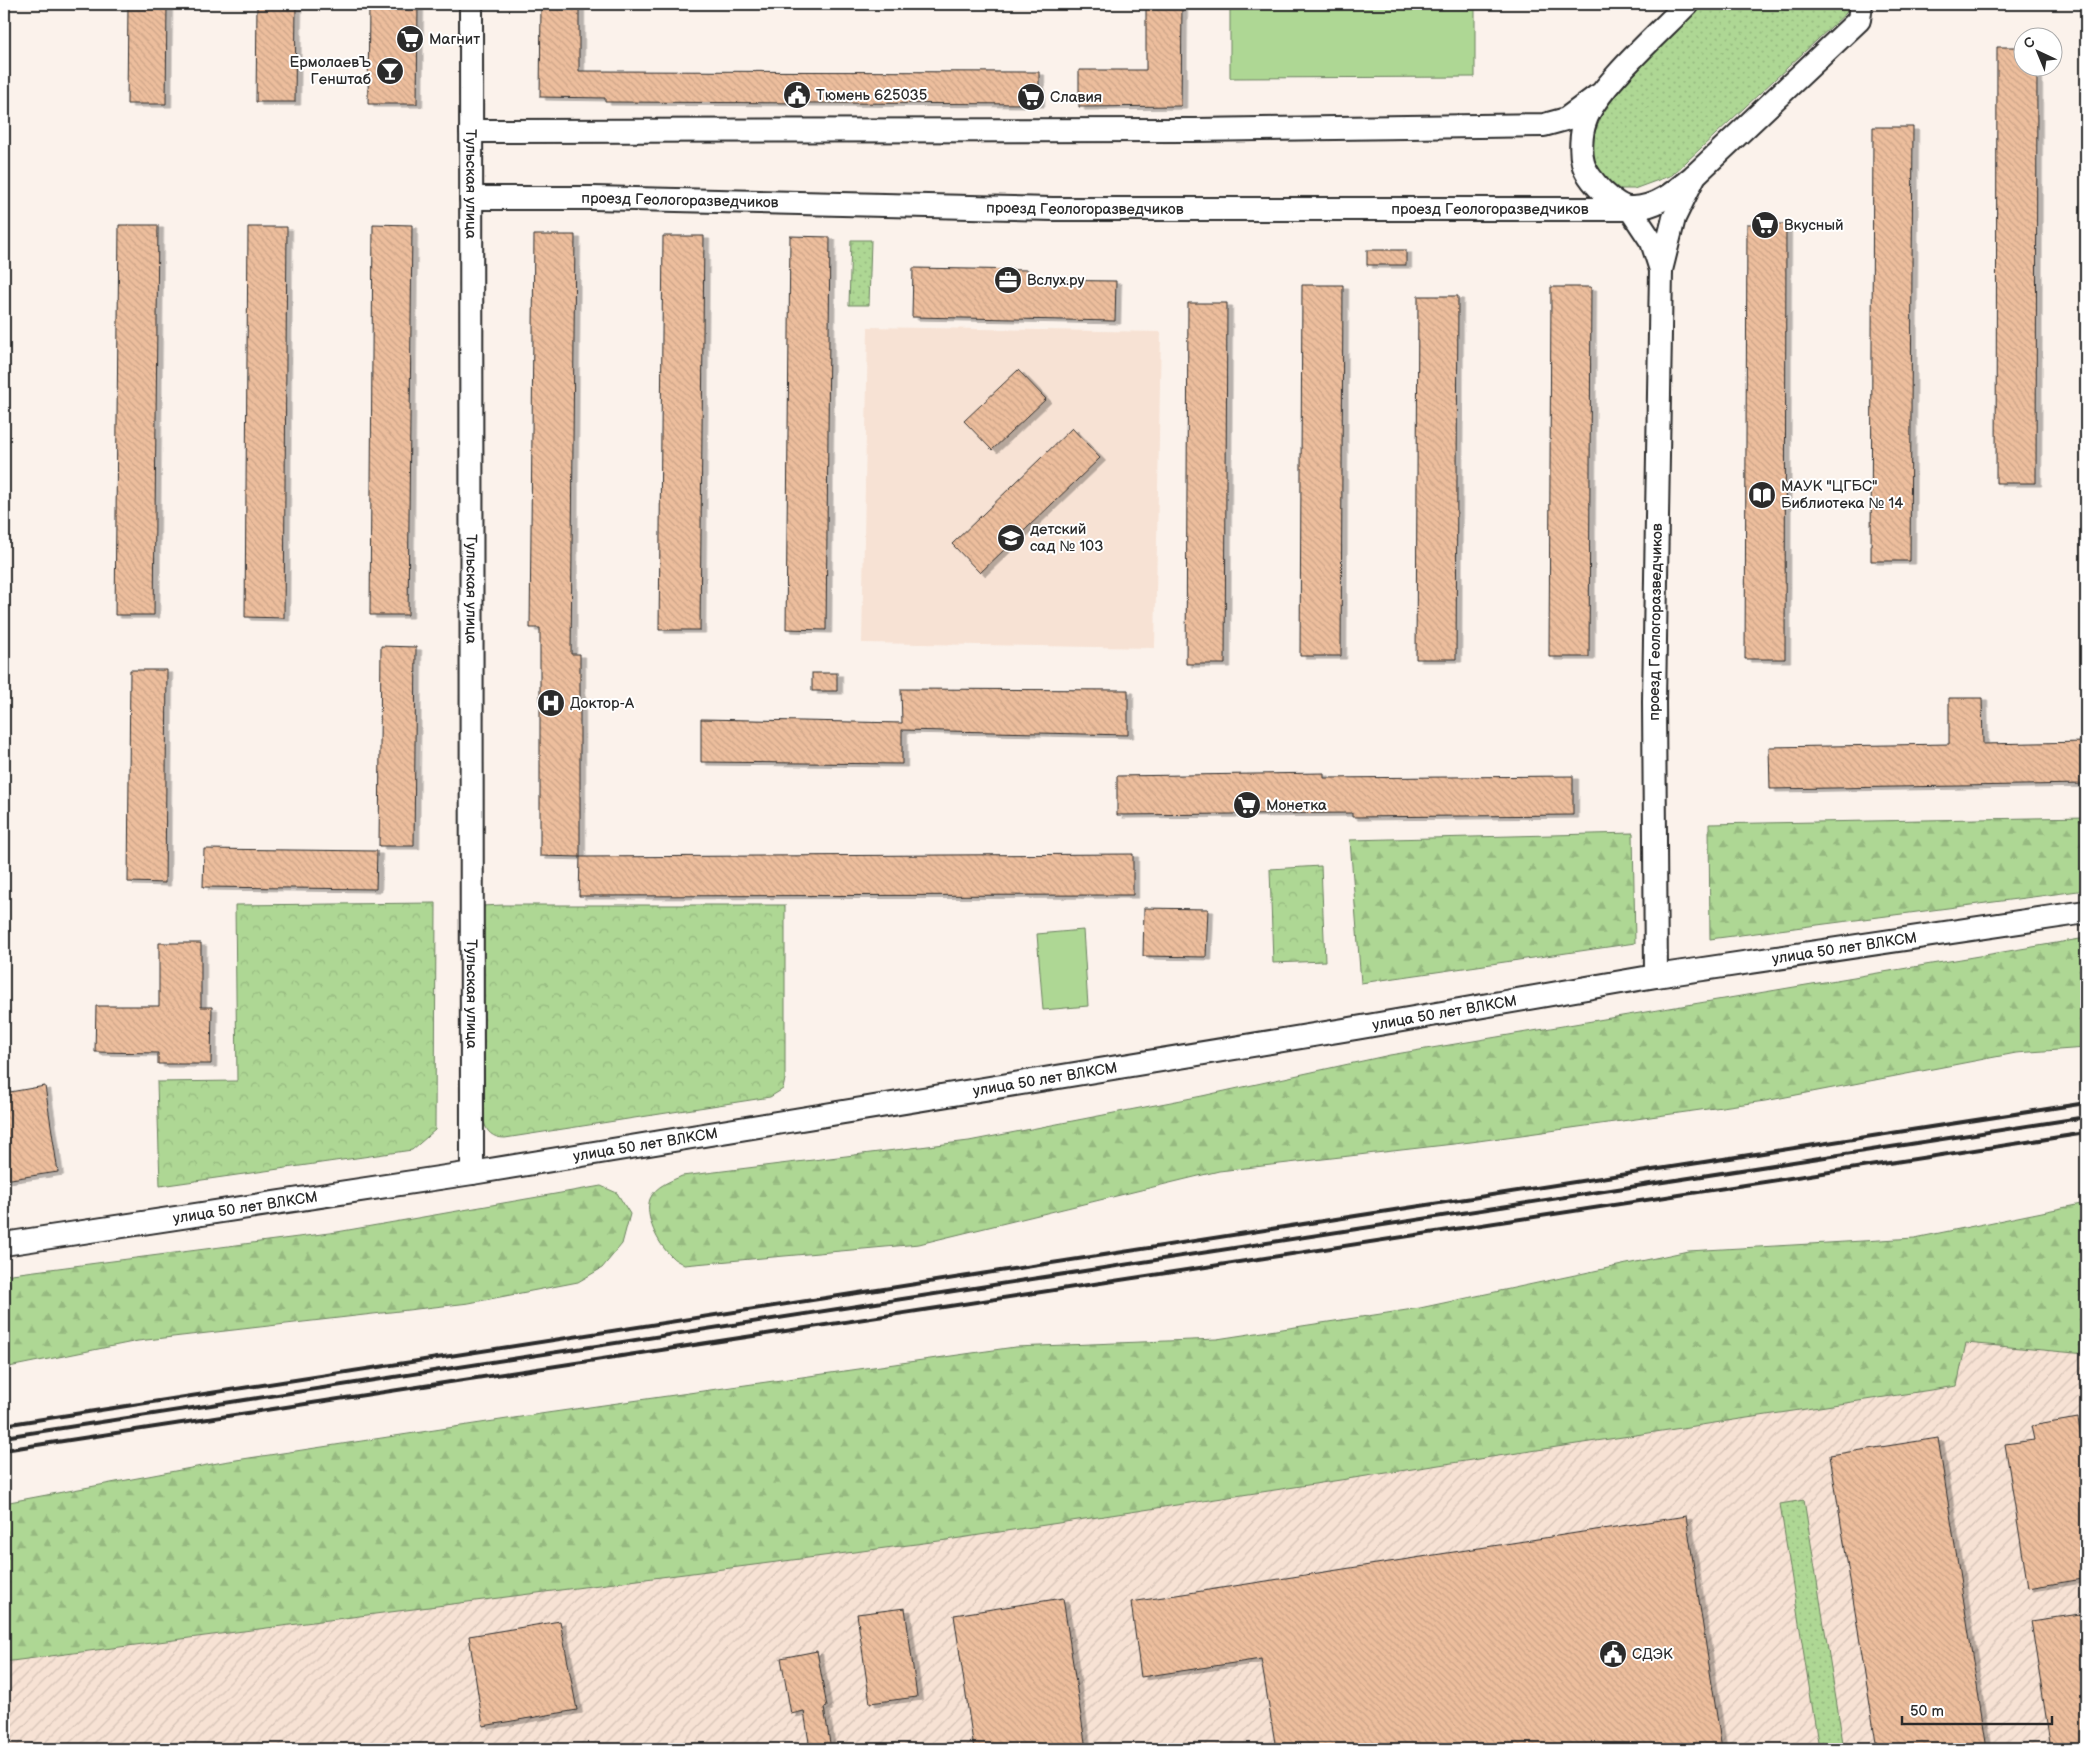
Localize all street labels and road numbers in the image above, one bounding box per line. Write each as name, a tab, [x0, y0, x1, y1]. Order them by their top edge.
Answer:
street label: Тульская улица	[462, 129, 481, 239]
street label: проезд Геологоразведчиков	[581, 188, 779, 212]
street label: проезд Геологоразведчиков	[986, 198, 1184, 219]
street label: проезд Геологоразведчиков	[1391, 200, 1589, 219]
street label: проезд Геологоразведчиков	[1644, 523, 1666, 721]
street label: Тульская улица	[462, 534, 481, 644]
street label: улица 50 лет ВЛКСМ	[1771, 928, 1918, 968]
street label: Тульская улица	[462, 939, 481, 1049]
street label: улица 50 лет ВЛКСМ	[1371, 991, 1518, 1035]
street label: улица 50 лет ВЛКСМ	[971, 1058, 1119, 1100]
street label: улица 50 лет ВЛКСМ	[572, 1123, 719, 1166]
street label: улица 50 лет ВЛКСМ	[172, 1187, 319, 1228]

